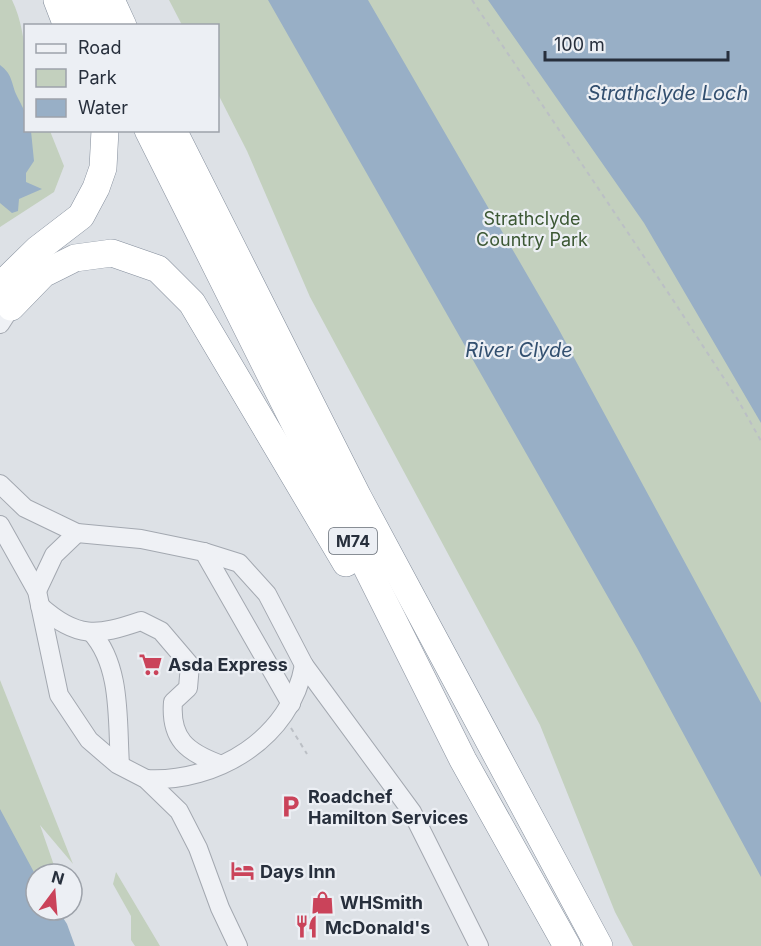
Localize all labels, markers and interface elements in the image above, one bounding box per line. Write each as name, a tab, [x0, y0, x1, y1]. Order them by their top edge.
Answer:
legend	[24, 24, 219, 132]
scale bar	[545, 24, 728, 62]
text: 100 m	[554, 34, 605, 55]
text: Road	[78, 37, 121, 58]
text: Park	[78, 67, 117, 88]
water label: Strathclyde Loch	[588, 81, 748, 105]
text: Water	[78, 97, 128, 118]
park label: Strathclyde Country Park	[476, 208, 588, 250]
water label: River Clyde	[465, 338, 573, 362]
road number: M74	[329, 528, 377, 554]
supermarket icon: Asda Express	[137, 651, 163, 677]
place label: Asda Express	[168, 654, 288, 675]
place label: Roadchef Hamilton Services	[308, 786, 468, 828]
parking icon: Roadchef Hamilton Services	[277, 793, 303, 819]
hotel icon: Days Inn	[229, 858, 255, 884]
place label: Days Inn	[260, 861, 336, 882]
north arrow	[24, 862, 84, 922]
text: N	[50, 866, 67, 889]
shop icon: WHSmith	[309, 889, 335, 915]
place label: WHSmith	[340, 892, 423, 913]
restaurant icon: McDonald's	[294, 914, 320, 940]
place label: McDonald's	[325, 917, 430, 938]

